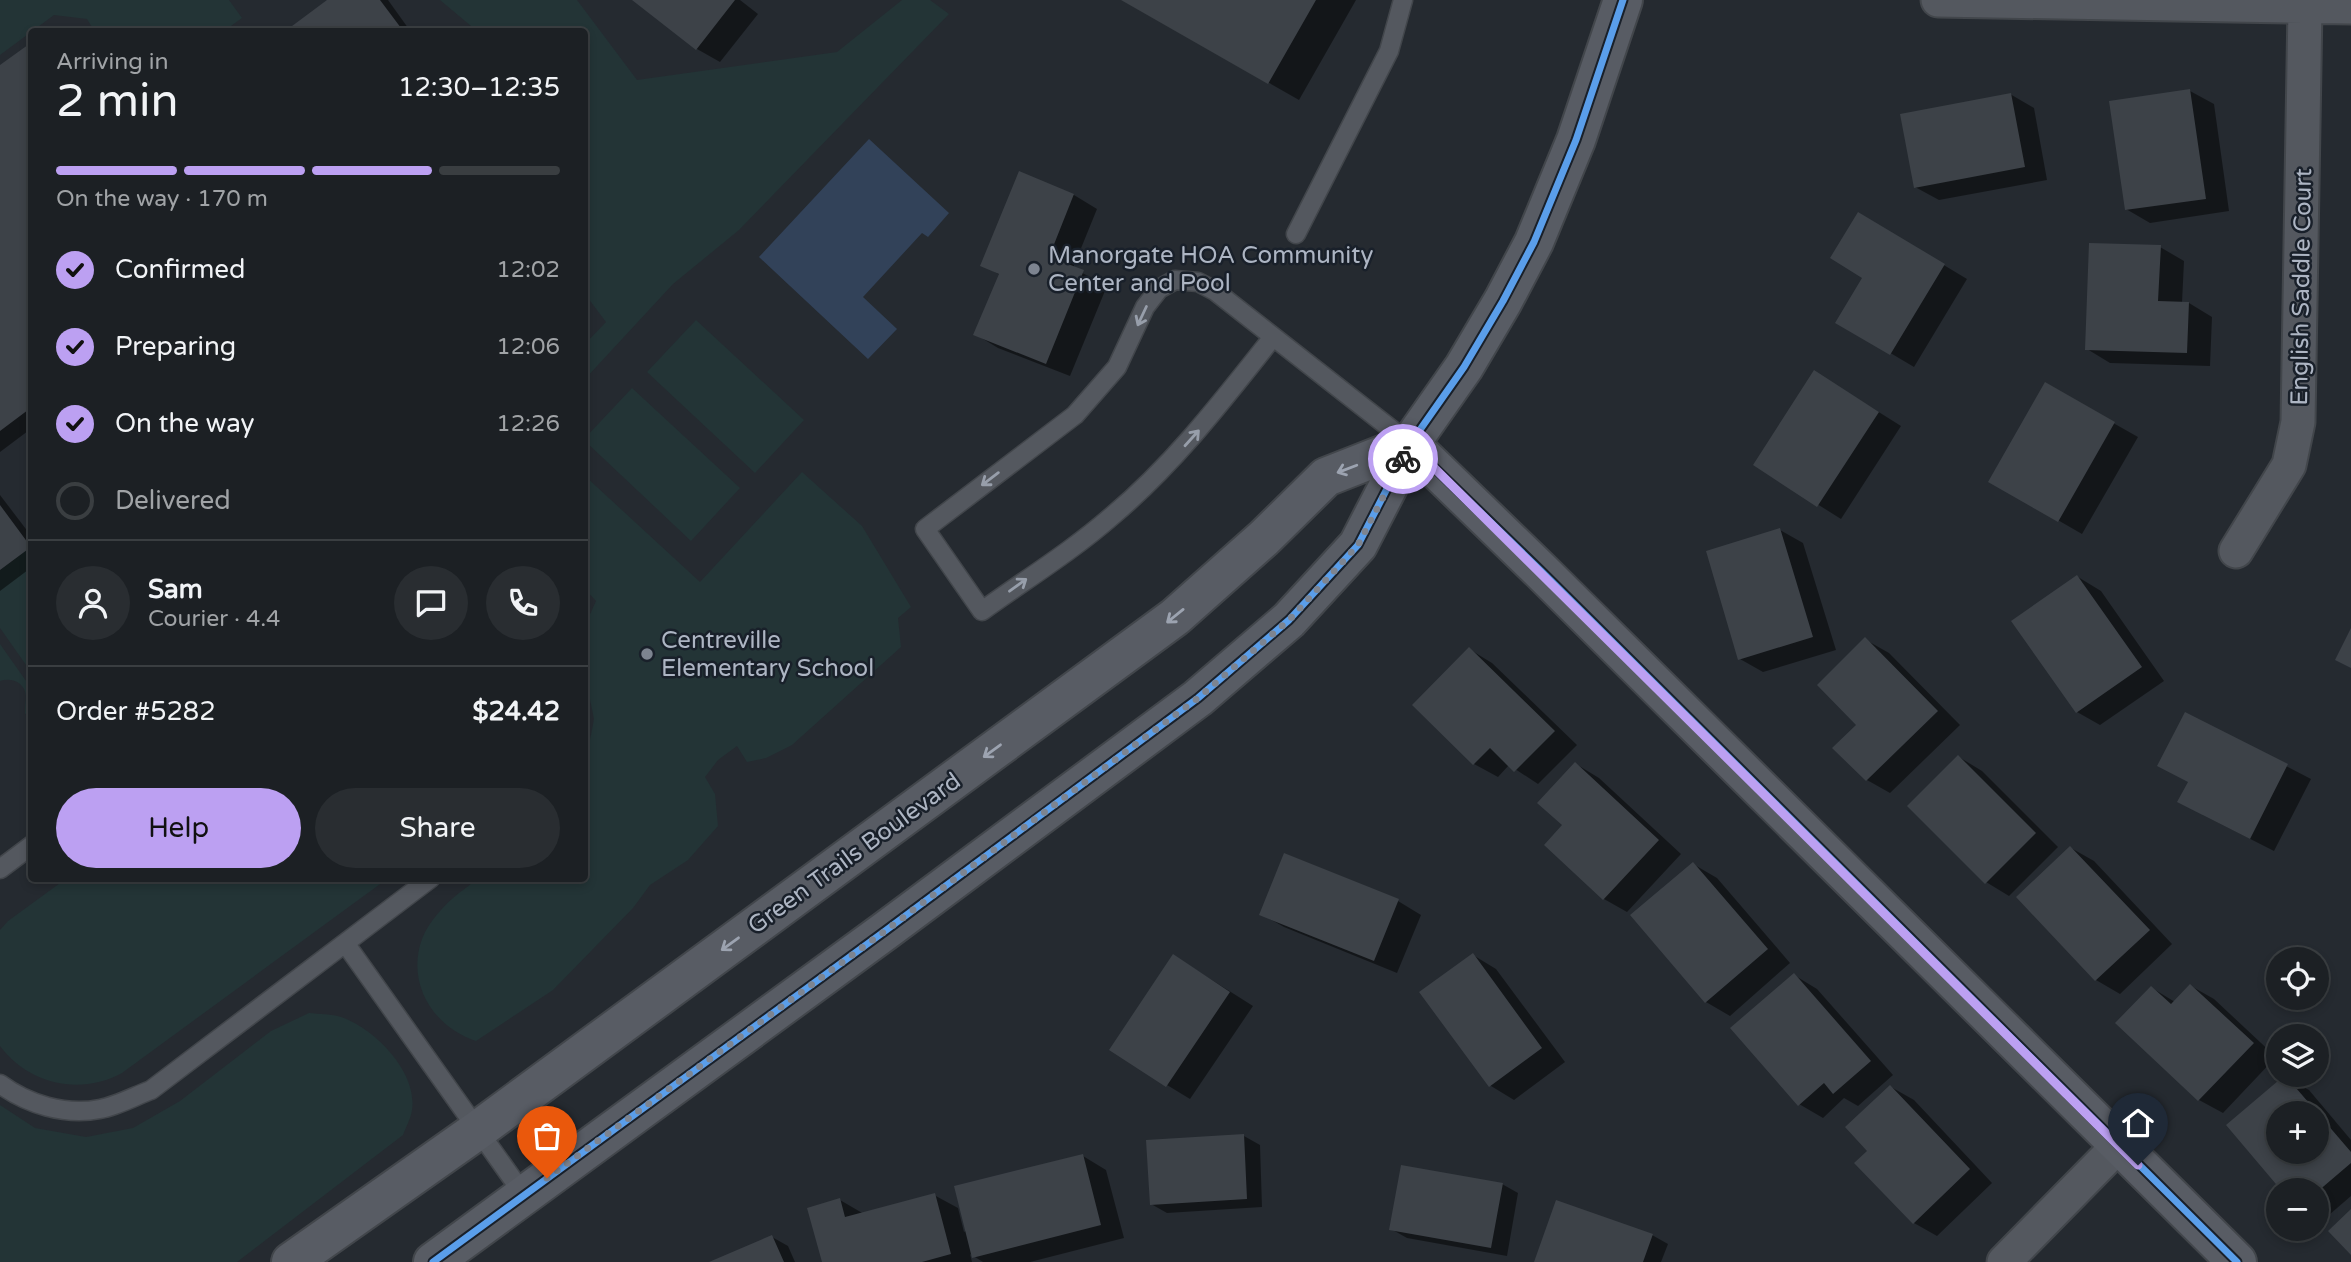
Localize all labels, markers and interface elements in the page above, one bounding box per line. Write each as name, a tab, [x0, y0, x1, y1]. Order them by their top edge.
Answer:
text: Arriving in	[56, 48, 169, 76]
text: 12:30–12:35	[398, 72, 560, 103]
text: 2 min	[56, 74, 179, 129]
street label: English Saddle Court	[2285, 168, 2318, 406]
text: On the way · 170 m	[56, 185, 268, 213]
place label: Manorgate HOA Community Center and Pool	[1048, 241, 1373, 298]
icon: check	[56, 251, 94, 289]
text: Confirmed	[115, 254, 245, 285]
text: 12:02	[496, 256, 560, 284]
marker: Manorgate HOA Community Center and Pool	[1026, 261, 1042, 277]
one-way arrow	[1135, 305, 1148, 326]
icon: check	[56, 328, 94, 366]
text: Preparing	[115, 331, 236, 362]
text: 12:06	[496, 333, 560, 361]
icon: check	[56, 405, 94, 443]
text: On the way	[115, 408, 255, 439]
text: 12:26	[496, 410, 560, 438]
courier	[1368, 424, 1438, 494]
one-way arrow	[1183, 430, 1200, 447]
icon: bike	[1384, 440, 1422, 478]
one-way arrow	[1336, 464, 1358, 477]
one-way arrow	[981, 471, 1000, 486]
text: Delivered	[115, 485, 231, 516]
button: person	[56, 566, 130, 640]
button: chat	[394, 566, 468, 640]
button: phone	[486, 566, 560, 640]
text: Sam	[148, 574, 203, 605]
one-way arrow	[1008, 577, 1027, 592]
text: Courier · 4.4	[148, 605, 280, 633]
one-way arrow	[1166, 608, 1184, 624]
place label: Centreville Elementary School	[661, 626, 874, 683]
marker: Centreville Elementary School	[639, 646, 655, 662]
text: Order #5282	[56, 696, 216, 727]
text: $24.42	[472, 696, 560, 727]
one-way arrow	[983, 744, 1002, 758]
street label: Green Trails Boulevard	[742, 766, 966, 940]
button: Help	[56, 788, 301, 868]
button: Share	[315, 788, 560, 868]
one-way arrow	[721, 937, 740, 951]
map controls	[2266, 947, 2329, 1241]
button: locate	[2266, 947, 2329, 1010]
button: layers	[2266, 1024, 2329, 1087]
pin	[2108, 1093, 2168, 1165]
button: +	[2266, 1101, 2329, 1164]
icon: home	[2119, 1104, 2157, 1142]
pin	[517, 1106, 577, 1178]
icon: bag	[528, 1117, 566, 1155]
button: −	[2266, 1178, 2329, 1241]

